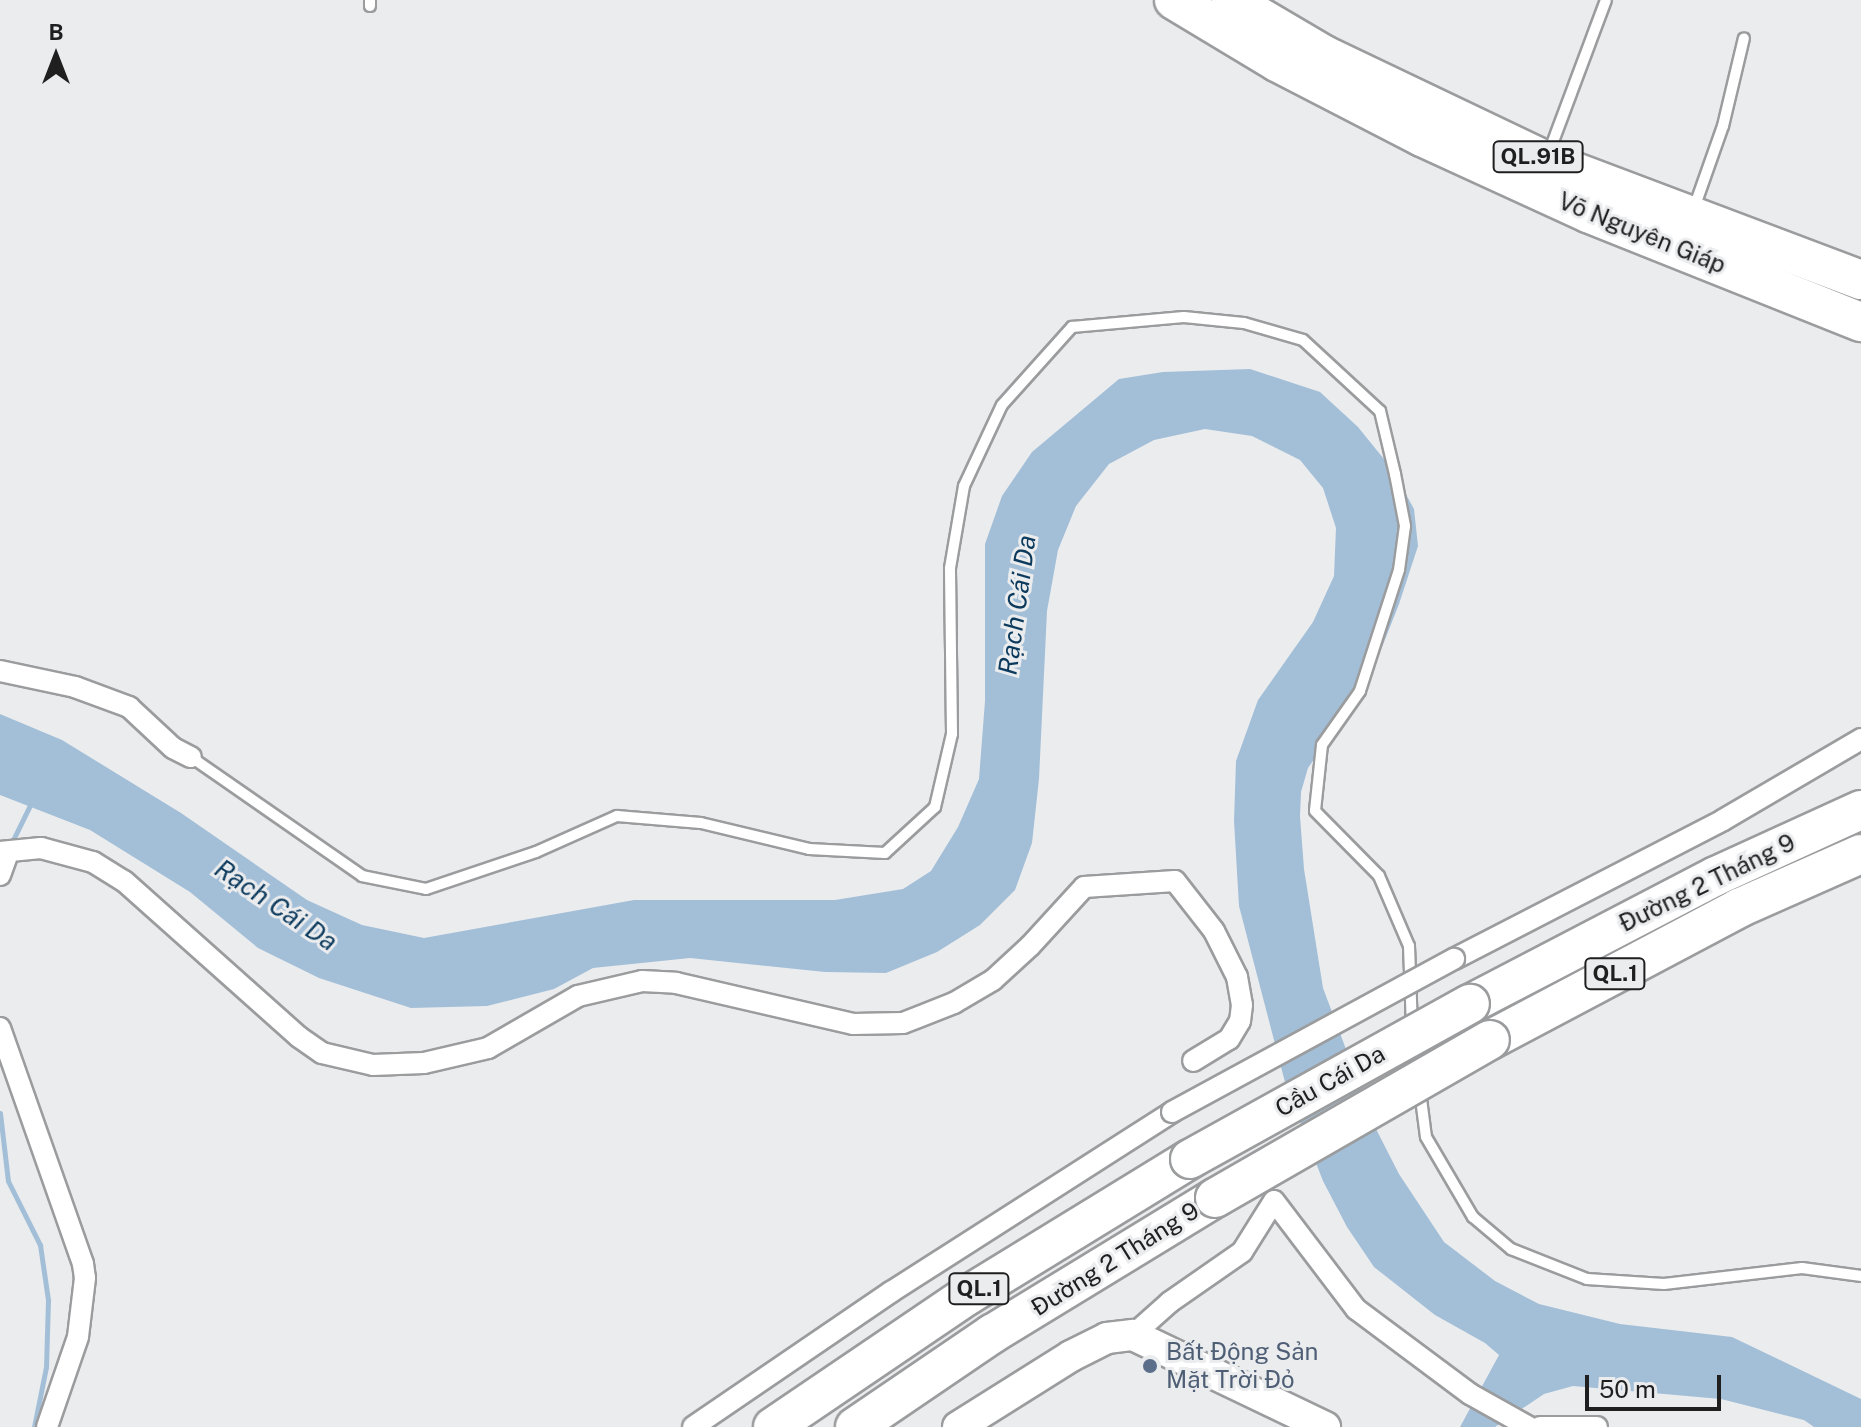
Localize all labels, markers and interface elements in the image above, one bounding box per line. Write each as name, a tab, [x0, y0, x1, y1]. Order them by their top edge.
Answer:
north arrow	[16, 16, 96, 96]
text: B	[48, 19, 64, 45]
road number: QL.91B	[1492, 139, 1584, 175]
street label: Võ Nguyên Giáp	[1554, 186, 1730, 280]
water label: Rạch Cái Da	[992, 533, 1042, 677]
street label: Đường 2 Tháng 9	[1614, 828, 1800, 938]
water label: Rạch Cái Da	[209, 853, 343, 957]
road number: QL.1	[1583, 956, 1647, 992]
street label: Cầu Cái Da	[1270, 1039, 1390, 1123]
street label: Đường 2 Tháng 9	[1026, 1196, 1204, 1322]
road number: QL.1	[947, 1271, 1011, 1307]
place label: Bất Động Sản Mặt Trời Đỏ	[1166, 1338, 1318, 1394]
marker: Bất Động Sản Mặt Trời Đỏ	[1141, 1357, 1159, 1375]
scale bar	[1589, 1359, 1725, 1409]
text: 50 m	[1599, 1375, 1656, 1403]

